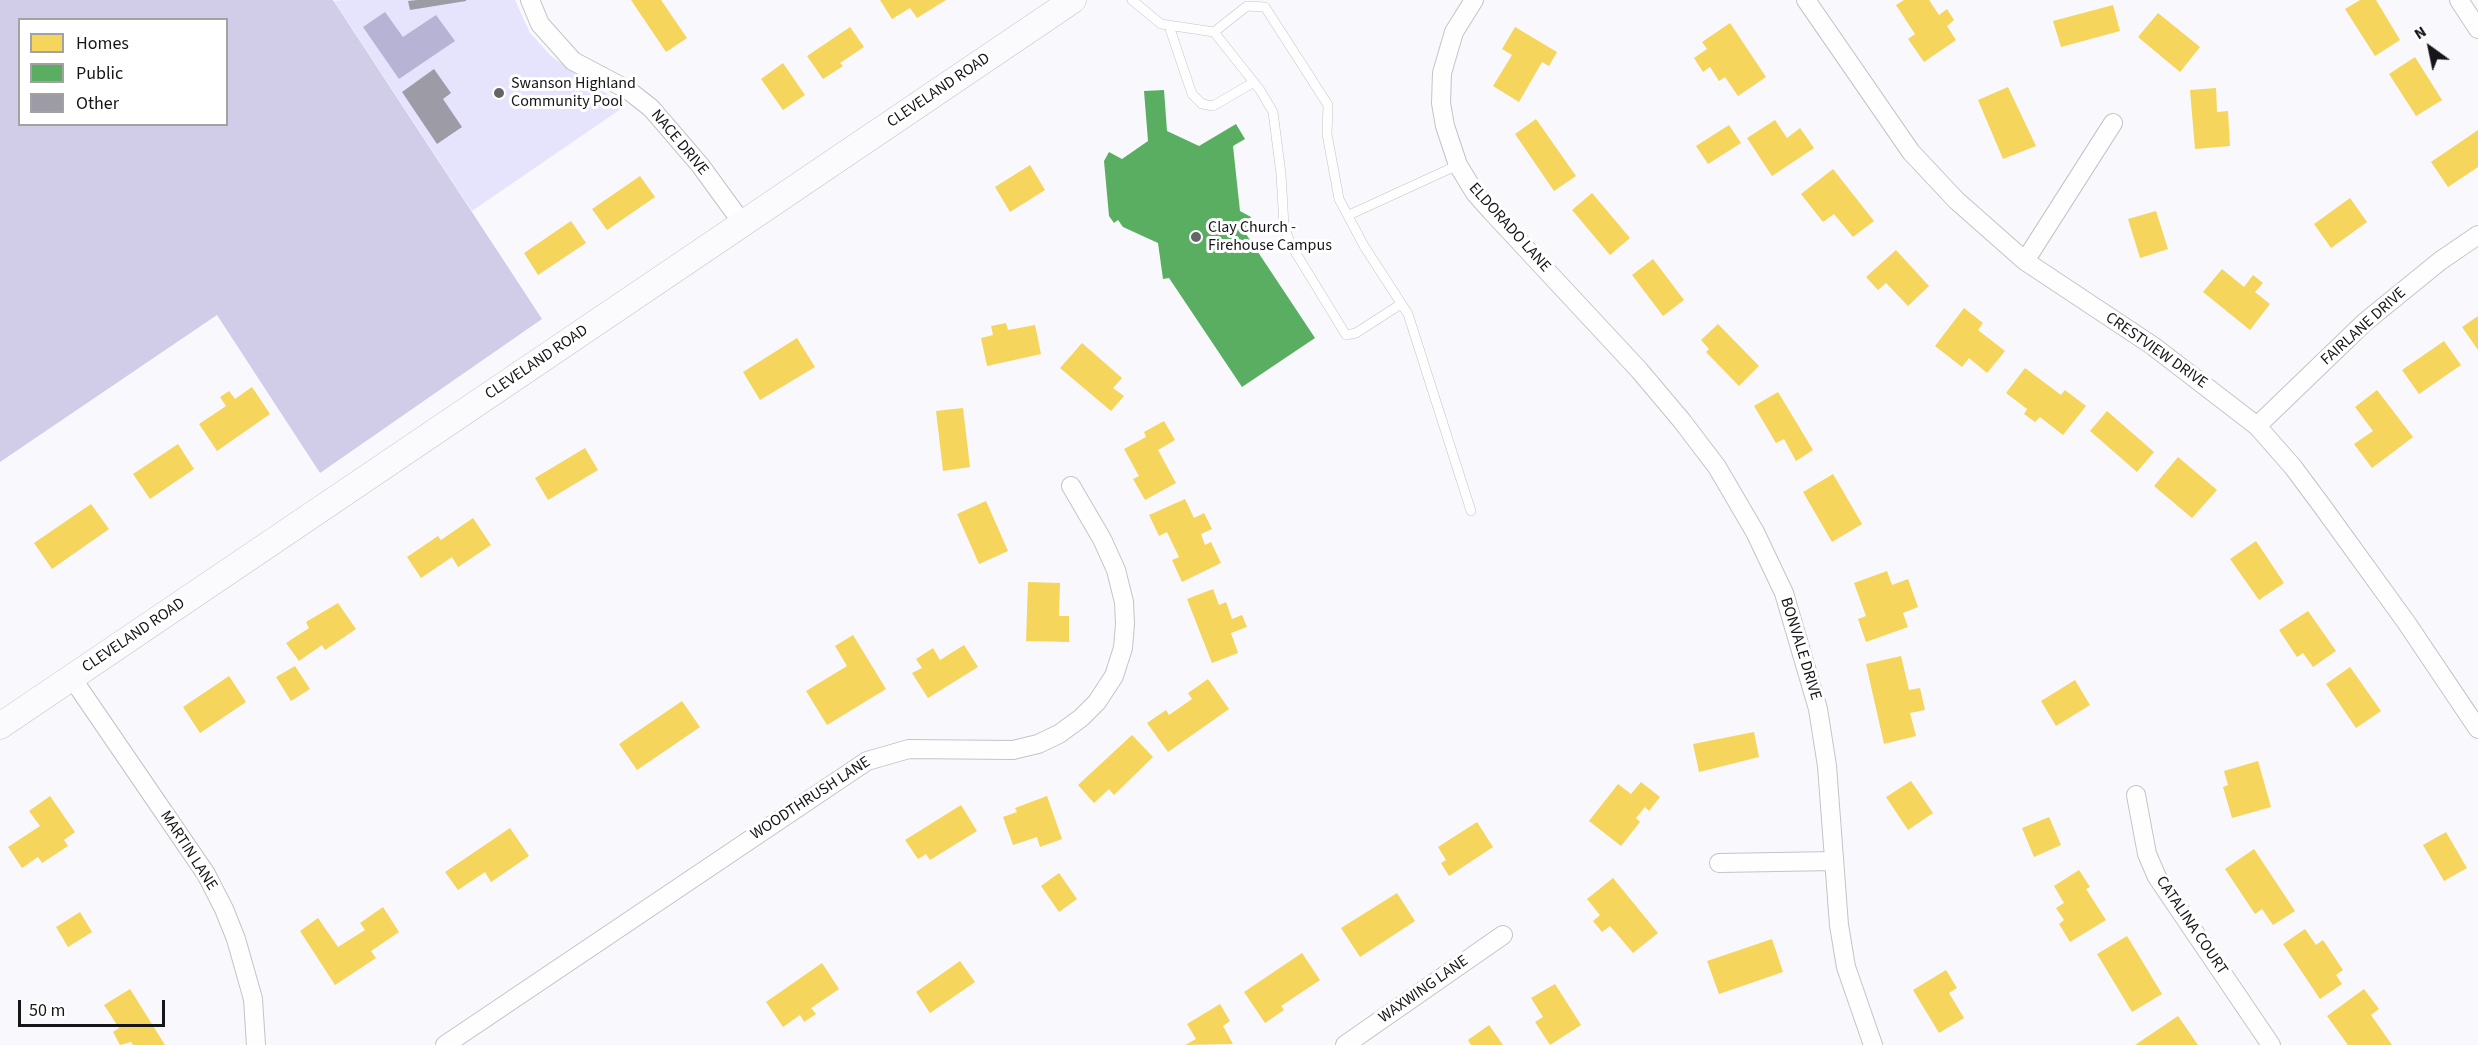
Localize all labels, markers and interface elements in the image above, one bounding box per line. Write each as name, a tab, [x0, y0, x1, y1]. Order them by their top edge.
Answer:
legend	[18, 18, 228, 126]
north arrow	[2400, 18, 2460, 78]
text: N	[2410, 21, 2431, 45]
text: Homes	[76, 31, 129, 56]
street label: CLEVELAND ROAD	[884, 49, 994, 133]
text: Public	[76, 61, 123, 86]
place label: Swanson Highland Community Pool	[511, 74, 636, 112]
marker: Swanson Highland Community Pool	[492, 86, 506, 100]
text: Other	[76, 91, 119, 116]
street label: NACE DRIVE	[646, 106, 712, 180]
street label: ELDORADO LANE	[1464, 179, 1554, 277]
place label: Clay Church - Firehouse Campus	[1208, 218, 1332, 256]
marker: Clay Church - Firehouse Campus	[1189, 230, 1203, 244]
street label: FAIRLANE DRIVE	[2318, 284, 2410, 370]
street label: CRESTVIEW DRIVE	[2101, 309, 2211, 393]
street label: CLEVELAND ROAD	[482, 321, 592, 405]
street label: CLEVELAND ROAD	[79, 594, 189, 678]
street label: BONVALE DRIVE	[1775, 595, 1825, 703]
street label: WOODTHRUSH LANE	[748, 753, 874, 845]
street label: MARTIN LANE	[155, 808, 221, 894]
street label: CATALINA COURT	[2151, 873, 2231, 979]
street label: WAXWING LANE	[1375, 952, 1473, 1028]
scale bar	[21, 988, 168, 1026]
text: 50 m	[29, 998, 65, 1023]

